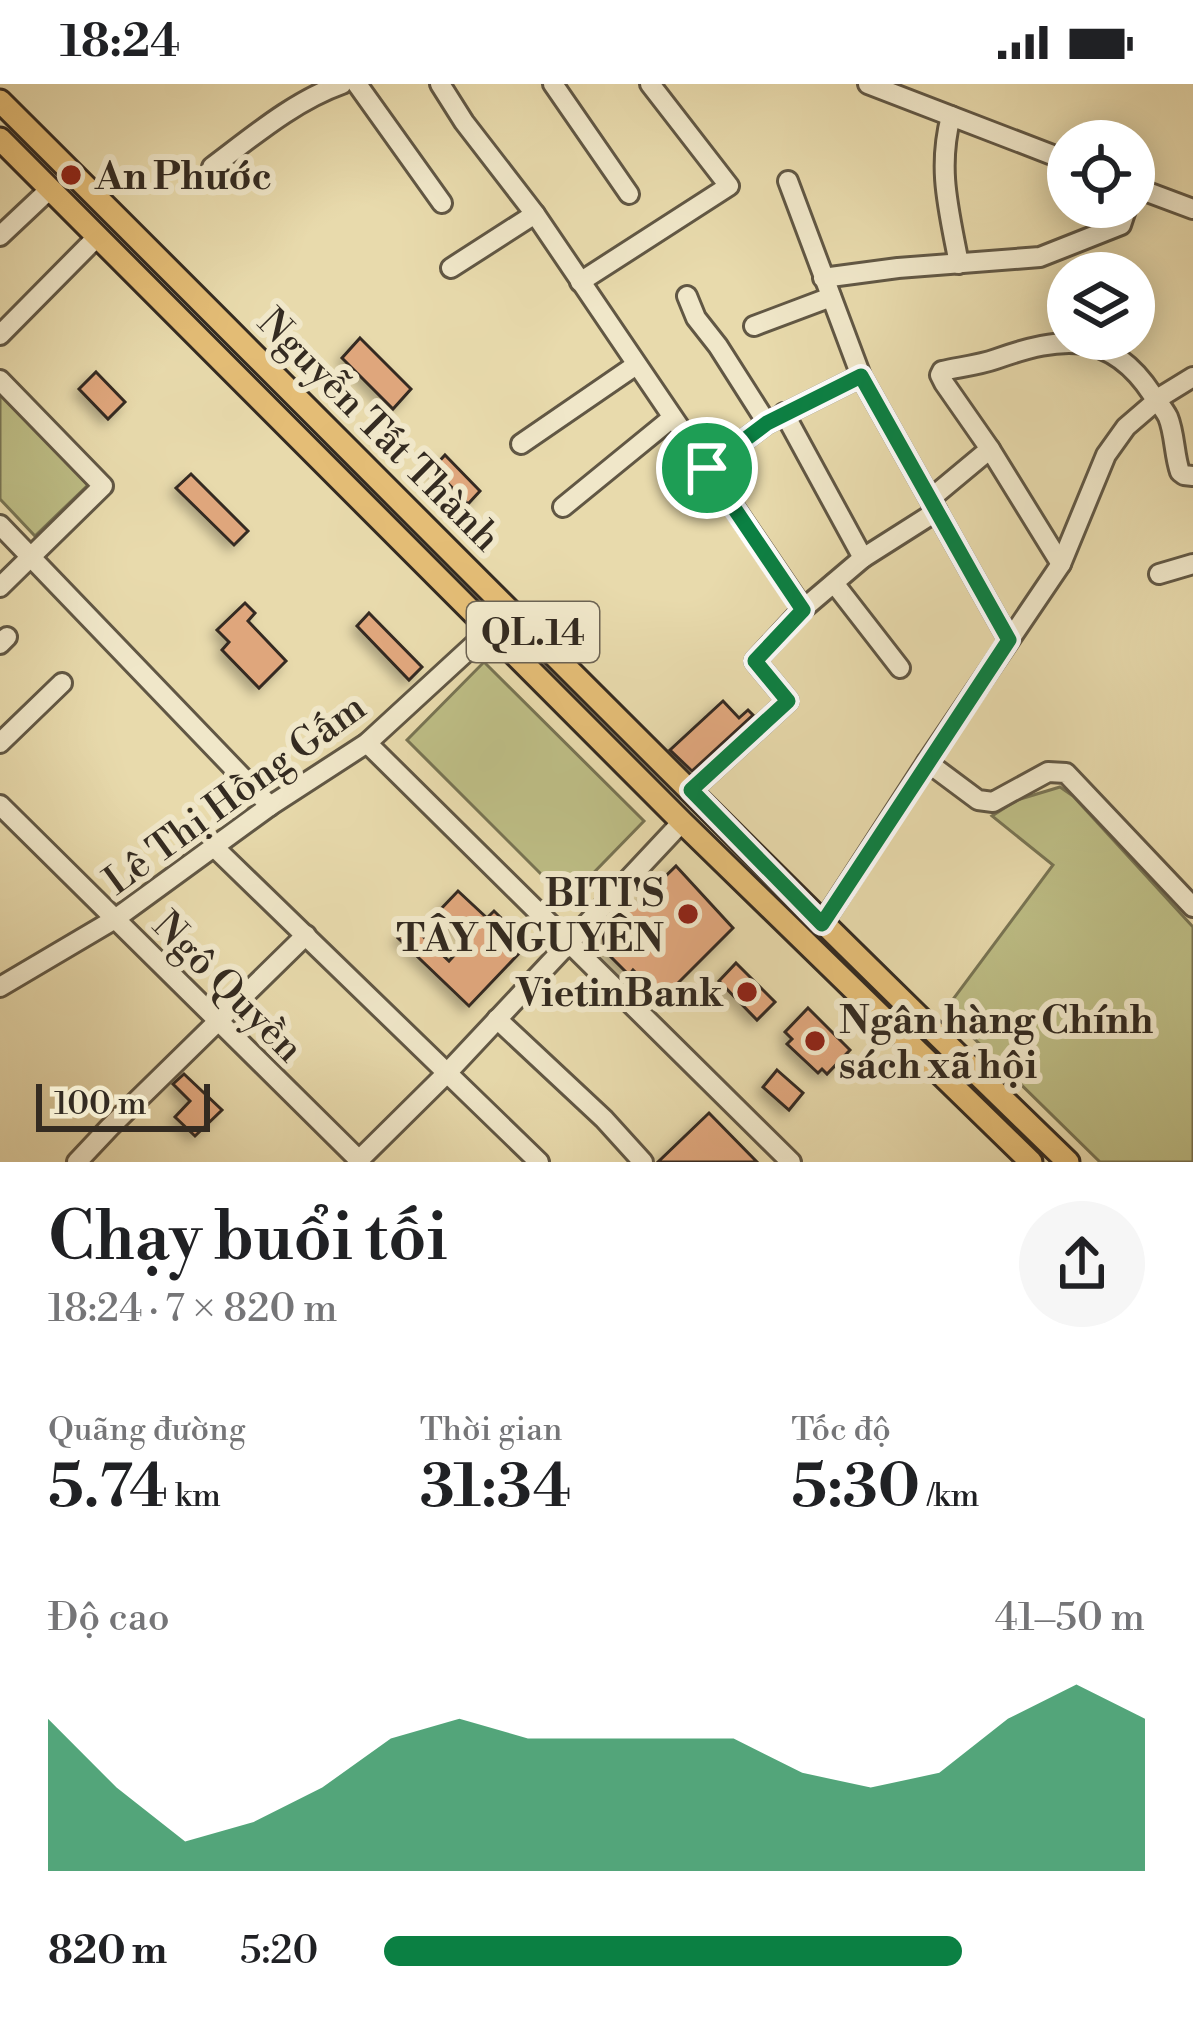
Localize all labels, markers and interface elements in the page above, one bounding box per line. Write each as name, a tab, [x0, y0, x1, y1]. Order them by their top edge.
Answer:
text: 18:24	[60, 14, 181, 71]
map controls	[1047, 120, 1155, 360]
button: locate	[1047, 120, 1155, 228]
place label: An Phước	[94, 153, 272, 202]
marker: An Phước	[58, 162, 84, 188]
button: layers	[1047, 252, 1155, 360]
street label: Nguyễn Tất Thành	[246, 299, 510, 563]
pin	[656, 417, 758, 519]
icon: arrive	[674, 435, 740, 501]
road number: QL.14	[467, 602, 599, 662]
street label: Lê Thị Hồng Gấm	[95, 684, 376, 906]
place label: BITI'S TÂY NGUYÊN	[396, 870, 664, 964]
marker: BITI'S TÂY NGUYÊN	[675, 901, 701, 927]
street label: Ngô Quyền	[142, 902, 313, 1073]
place label: VietinBank	[515, 970, 724, 1019]
marker: VietinBank	[734, 979, 760, 1005]
place label: Ngân hàng Chính sách xã hội	[839, 997, 1154, 1091]
marker: Ngân hàng Chính sách xã hội	[802, 1028, 828, 1054]
scale bar	[36, 1078, 210, 1131]
text: 100 m	[54, 1084, 147, 1125]
text: Chạy buổi tối	[48, 1198, 448, 1281]
button: share	[1019, 1201, 1145, 1327]
text: 18:24 · 7 × 820 m	[48, 1285, 338, 1334]
text: Quãng đường	[48, 1410, 246, 1451]
text: Thời gian	[420, 1410, 563, 1451]
text: Tốc độ	[791, 1410, 891, 1451]
text: 5.74	[48, 1451, 168, 1526]
text: 31:34	[420, 1451, 571, 1526]
text: 5:30	[791, 1451, 920, 1526]
text: km	[168, 1476, 221, 1517]
text: /km	[920, 1476, 979, 1517]
text: Độ cao	[48, 1594, 170, 1643]
text: 41–50 m	[994, 1594, 1145, 1643]
text: 820 m	[48, 1927, 167, 1976]
text: 5:20	[240, 1927, 318, 1976]

